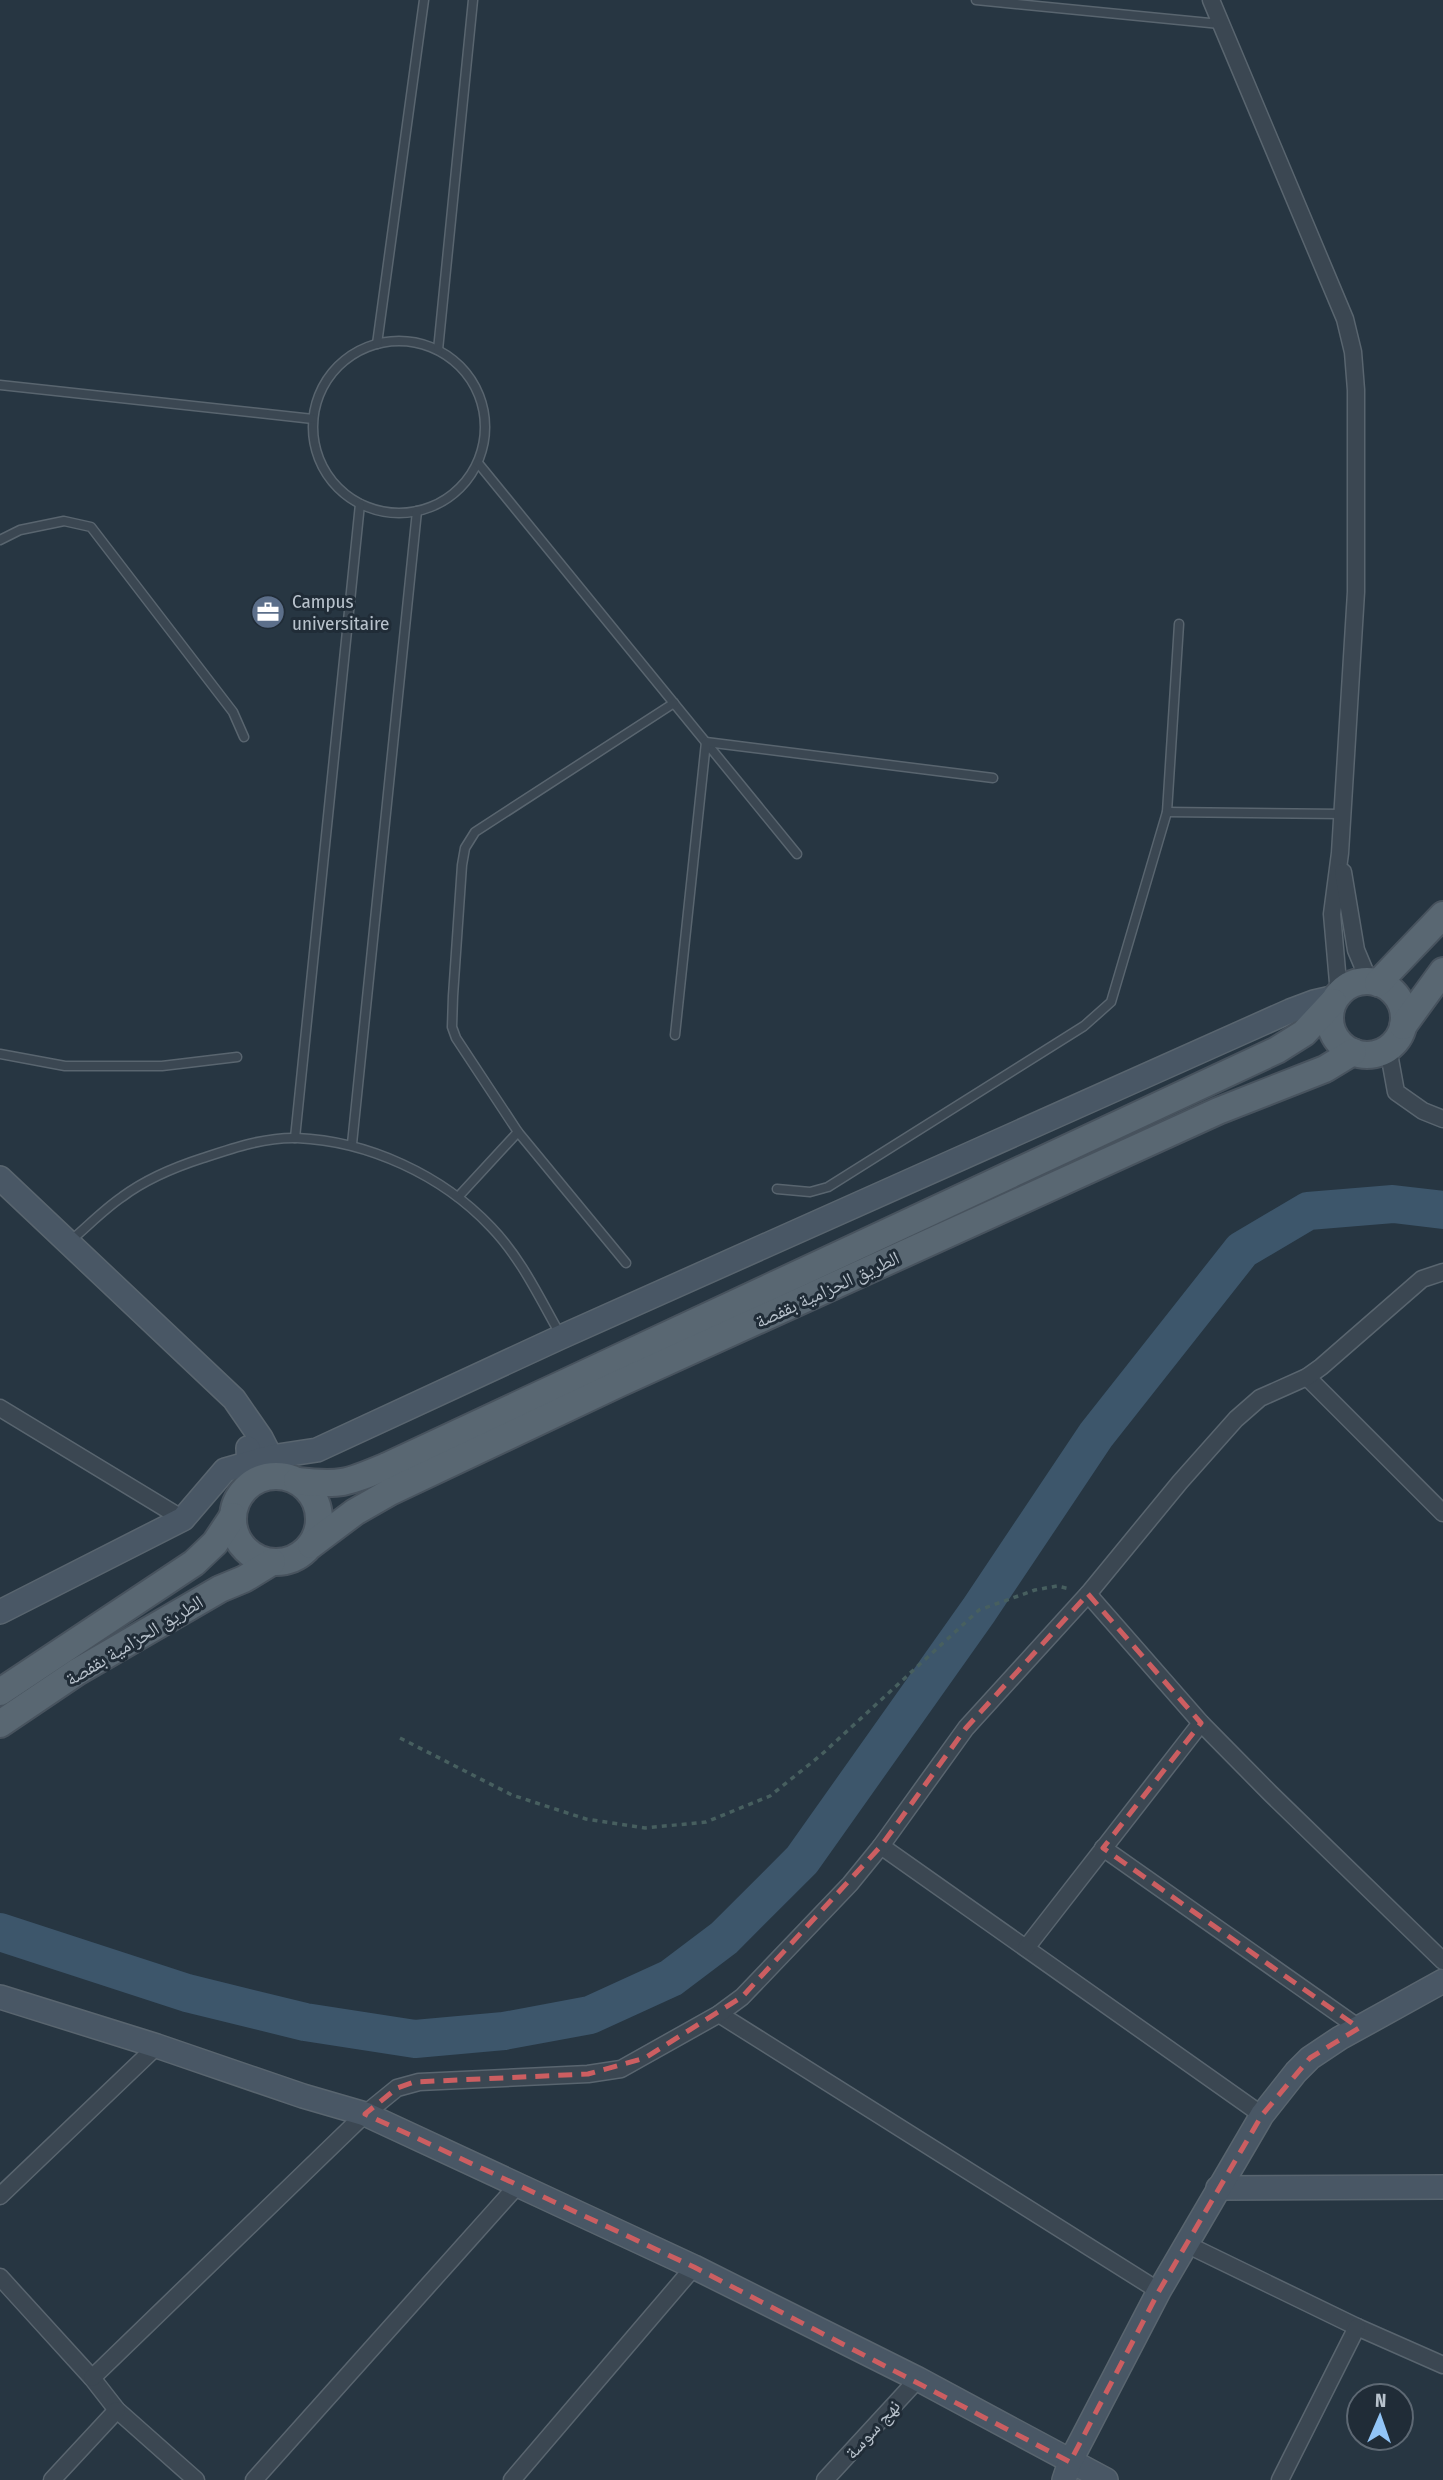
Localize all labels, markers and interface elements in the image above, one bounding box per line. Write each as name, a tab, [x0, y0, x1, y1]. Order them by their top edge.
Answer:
place label: Campus universitaire	[292, 590, 389, 635]
office icon: Campus universitaire	[249, 593, 287, 631]
street label: الطريق الحزامية بقفصة	[751, 1246, 903, 1333]
street label: الطريق الحزامية بقفصة	[61, 1590, 207, 1691]
north arrow	[1345, 2382, 1415, 2452]
text: N	[1374, 2389, 1387, 2412]
street label: نهج سوسة	[840, 2395, 906, 2464]

